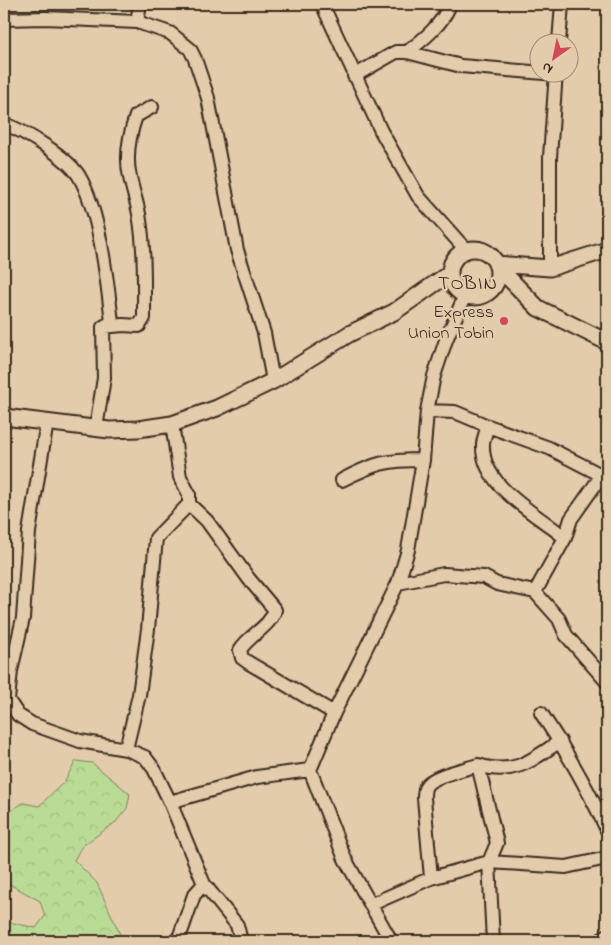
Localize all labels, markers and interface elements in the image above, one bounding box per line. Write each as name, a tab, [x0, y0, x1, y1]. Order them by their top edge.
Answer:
north arrow	[528, 32, 578, 82]
text: N	[538, 56, 557, 79]
district label: TOBIN	[438, 270, 498, 299]
place label: Express Union Tobin	[408, 300, 494, 347]
marker: Express Union Tobin	[498, 315, 510, 327]

